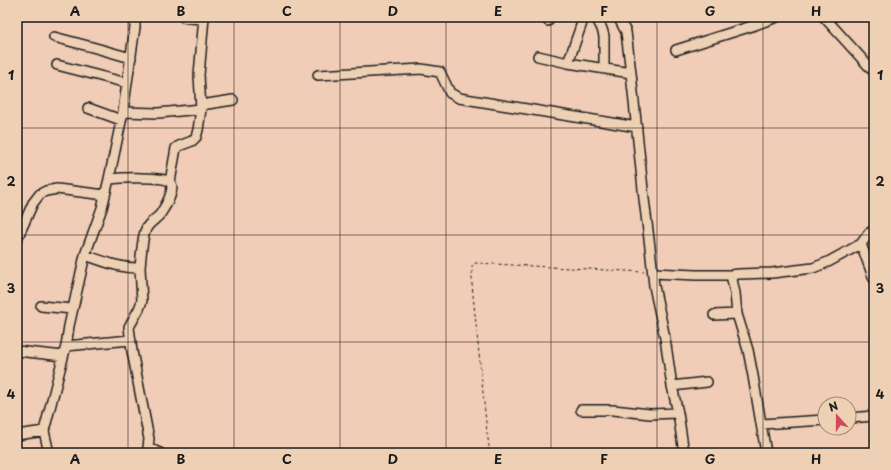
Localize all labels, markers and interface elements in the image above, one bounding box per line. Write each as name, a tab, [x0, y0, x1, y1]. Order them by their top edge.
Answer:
text: A	[70, 1, 80, 20]
text: B	[177, 1, 186, 20]
text: C	[282, 1, 292, 20]
text: D	[388, 1, 398, 20]
text: E	[494, 1, 502, 20]
text: F	[600, 1, 608, 20]
text: G	[705, 1, 715, 20]
text: H	[811, 1, 821, 20]
text: 1	[8, 65, 14, 84]
text: 1	[877, 65, 883, 84]
text: 2	[6, 171, 16, 190]
text: 2	[875, 171, 885, 190]
text: 3	[7, 278, 16, 297]
text: 3	[876, 278, 885, 297]
text: 4	[7, 384, 16, 403]
text: 4	[876, 384, 885, 403]
north arrow	[817, 396, 857, 436]
text: N	[826, 397, 841, 416]
text: A	[70, 449, 80, 468]
text: B	[177, 449, 186, 468]
text: C	[282, 449, 292, 468]
text: D	[388, 449, 398, 468]
text: E	[494, 449, 502, 468]
text: F	[600, 449, 608, 468]
text: G	[705, 449, 715, 468]
text: H	[811, 449, 821, 468]

